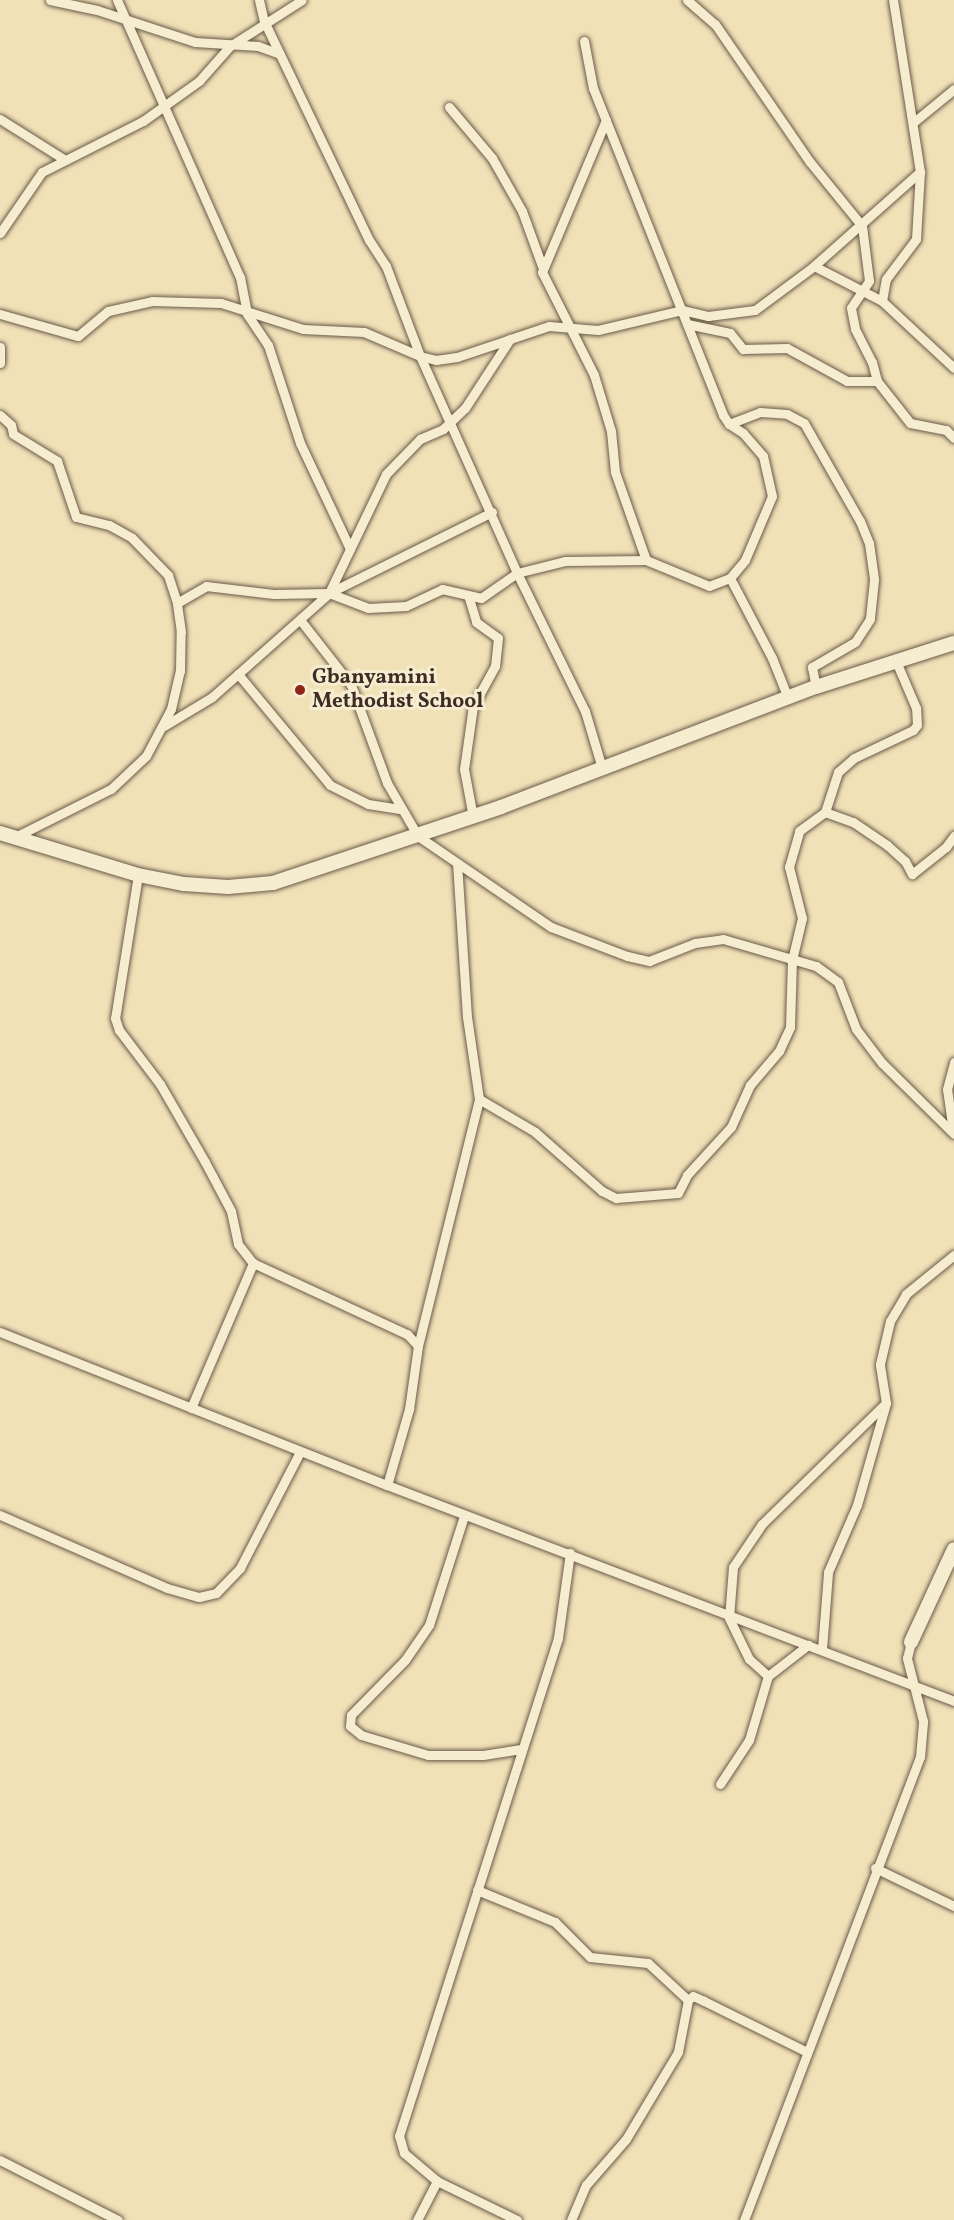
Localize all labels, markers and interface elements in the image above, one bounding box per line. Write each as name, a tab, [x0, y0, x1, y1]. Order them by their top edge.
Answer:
place label: Gbanyamini Methodist School	[312, 665, 483, 715]
marker: Gbanyamini Methodist School	[293, 683, 307, 697]

